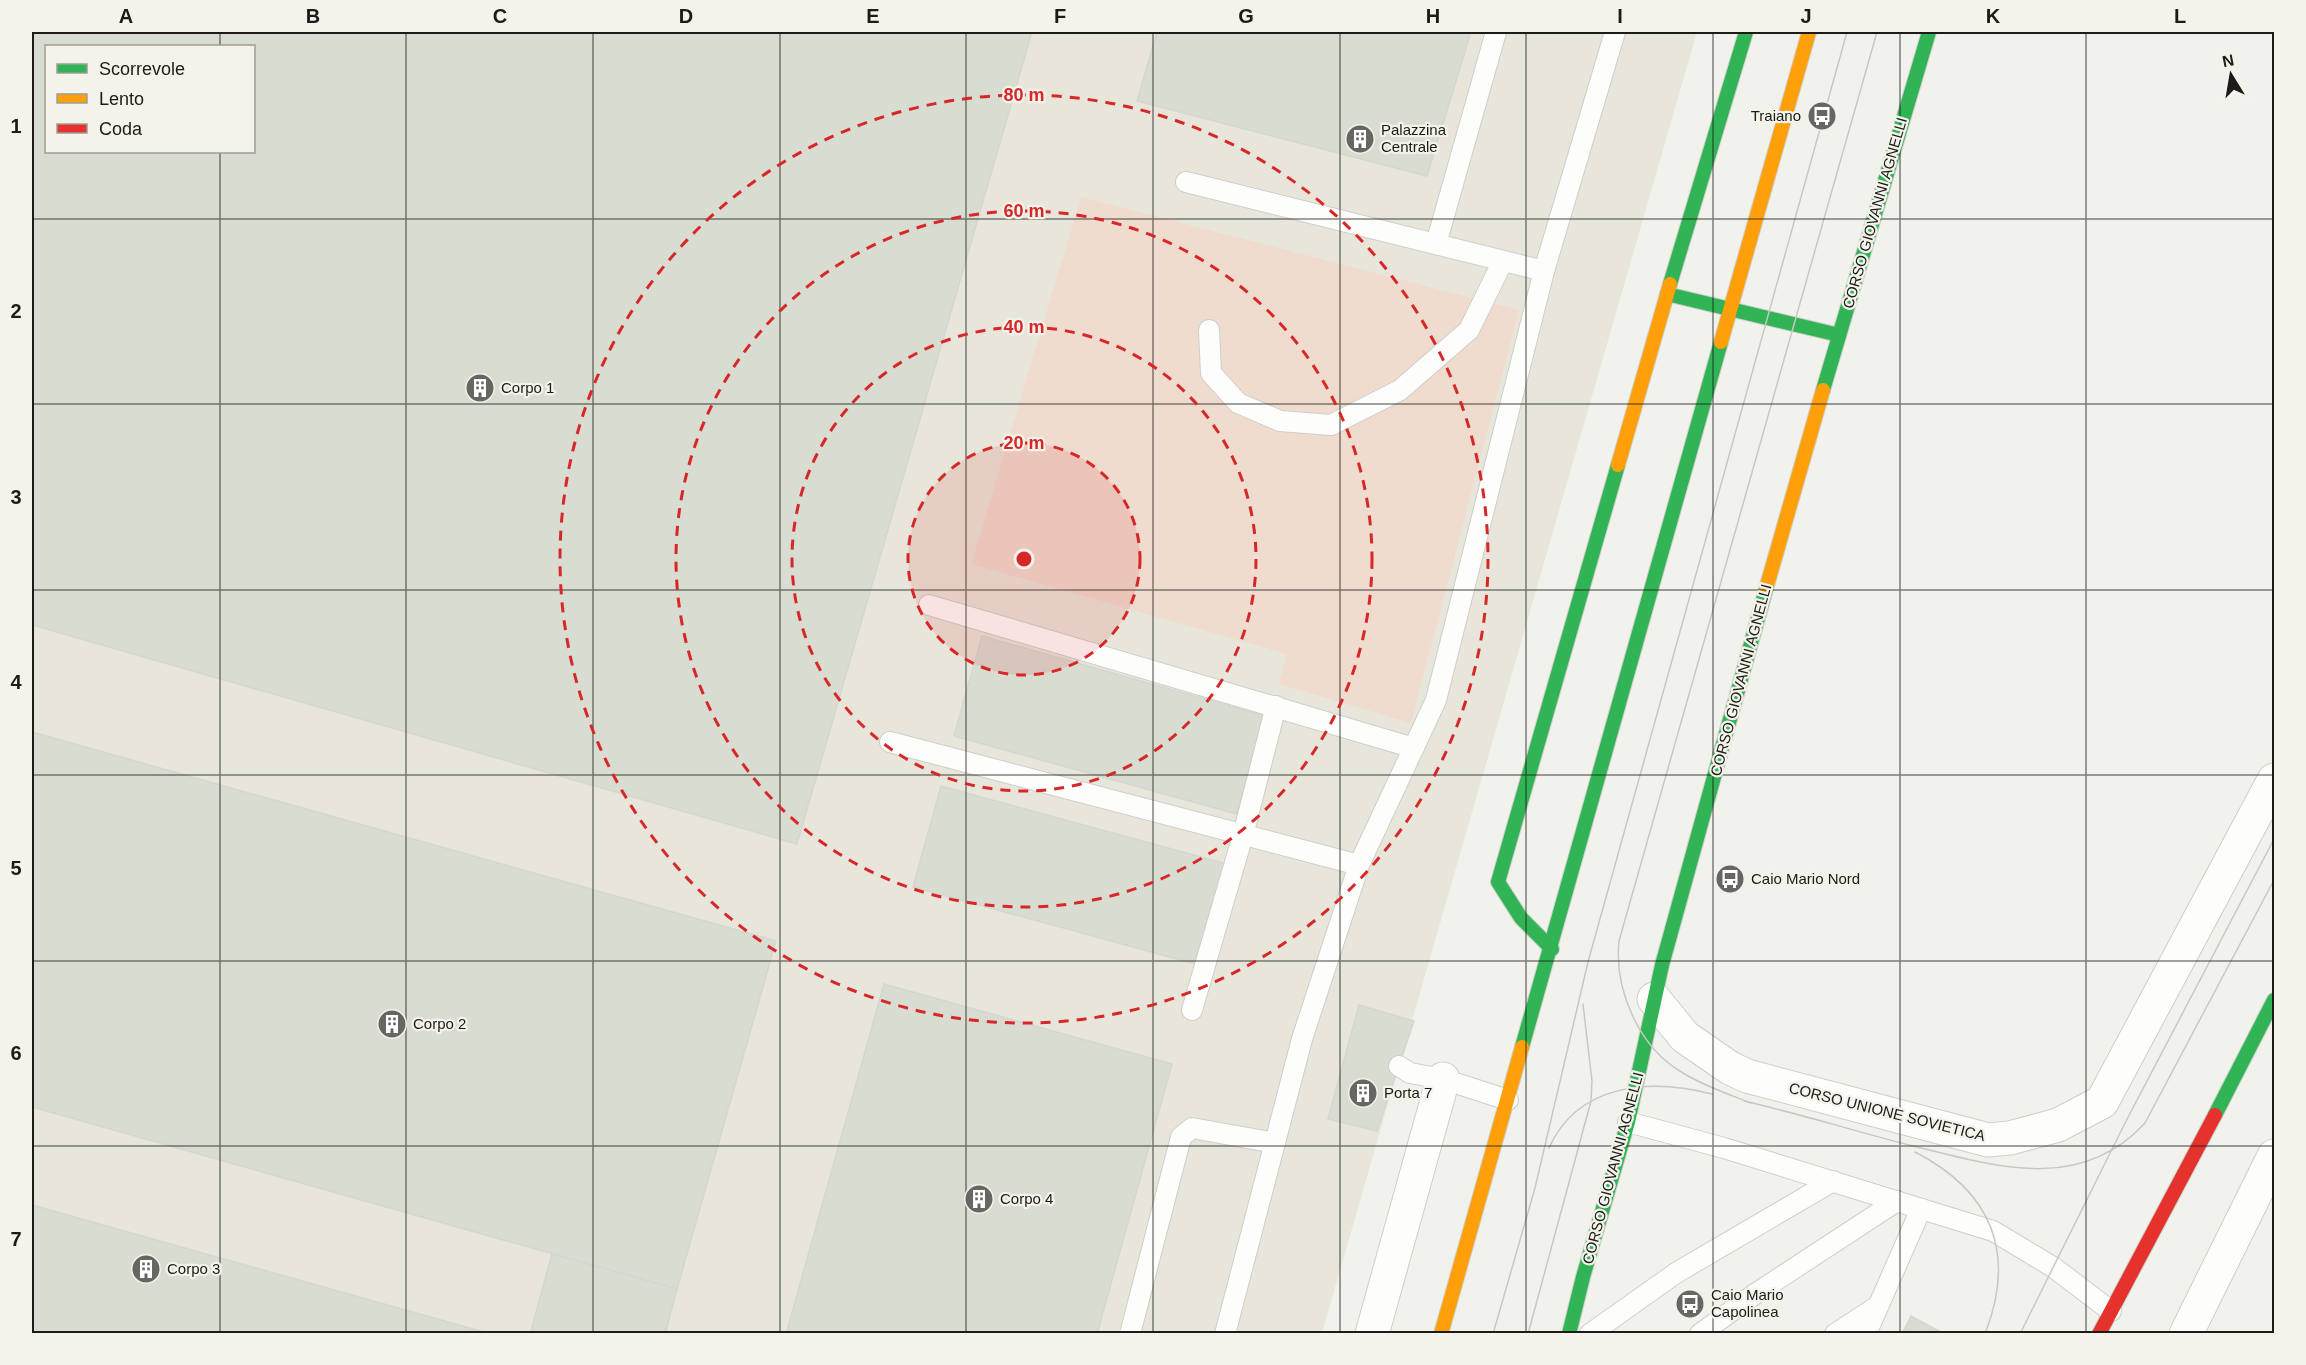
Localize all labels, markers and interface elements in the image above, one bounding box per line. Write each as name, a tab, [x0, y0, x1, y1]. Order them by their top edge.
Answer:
text: A	[119, 5, 133, 27]
text: B	[306, 5, 320, 27]
text: C	[493, 5, 507, 27]
text: D	[679, 5, 693, 27]
text: E	[866, 5, 880, 27]
text: F	[1054, 5, 1066, 27]
text: G	[1238, 5, 1254, 27]
text: H	[1426, 5, 1440, 27]
text: I	[1617, 5, 1623, 27]
text: J	[1800, 5, 1812, 27]
text: K	[1986, 5, 2001, 27]
text: L	[2174, 5, 2186, 27]
legend	[45, 45, 255, 153]
north arrow	[2201, 45, 2261, 105]
text: N	[2221, 51, 2236, 70]
text: Scorrevole	[99, 59, 185, 79]
text: 80 m	[1003, 85, 1045, 105]
text: Lento	[99, 89, 144, 109]
bus stop icon: Traiano	[1806, 100, 1838, 132]
place label: Traiano	[1751, 107, 1801, 124]
text: 1	[10, 115, 22, 137]
street label: CORSO GIOVANNI AGNELLI	[1839, 115, 1910, 310]
text: Coda	[99, 119, 143, 139]
place label: Palazzina Centrale	[1381, 121, 1447, 155]
building icon: Palazzina Centrale	[1344, 123, 1376, 155]
text: 60 m	[1003, 201, 1045, 221]
text: 2	[10, 300, 22, 322]
text: 40 m	[1003, 317, 1045, 337]
building icon: Corpo 1	[464, 372, 496, 404]
place label: Corpo 1	[501, 379, 554, 396]
text: 20 m	[1003, 433, 1045, 453]
text: 3	[10, 486, 22, 508]
centre of rings	[1014, 549, 1034, 569]
street label: CORSO GIOVANNI AGNELLI	[1707, 582, 1774, 778]
text: 4	[10, 671, 22, 693]
text: 5	[10, 857, 22, 879]
bus stop icon: Caio Mario Nord	[1714, 863, 1746, 895]
place label: Caio Mario Nord	[1751, 870, 1860, 887]
building icon: Corpo 2	[376, 1008, 408, 1040]
place label: Corpo 2	[413, 1015, 466, 1032]
text: 6	[10, 1042, 22, 1064]
street label: CORSO GIOVANNI AGNELLI	[1579, 1070, 1646, 1266]
building icon: Porta 7	[1347, 1077, 1379, 1109]
street label: CORSO UNIONE SOVIETICA	[1787, 1079, 1987, 1144]
place label: Porta 7	[1384, 1084, 1432, 1101]
building icon: Corpo 4	[963, 1183, 995, 1215]
place label: Corpo 4	[1000, 1190, 1053, 1207]
text: 7	[10, 1228, 22, 1250]
building icon: Corpo 3	[130, 1253, 162, 1285]
place label: Corpo 3	[167, 1260, 220, 1277]
place label: Caio Mario Capolinea	[1711, 1286, 1784, 1320]
bus stop icon: Caio Mario Capolinea	[1674, 1288, 1706, 1320]

